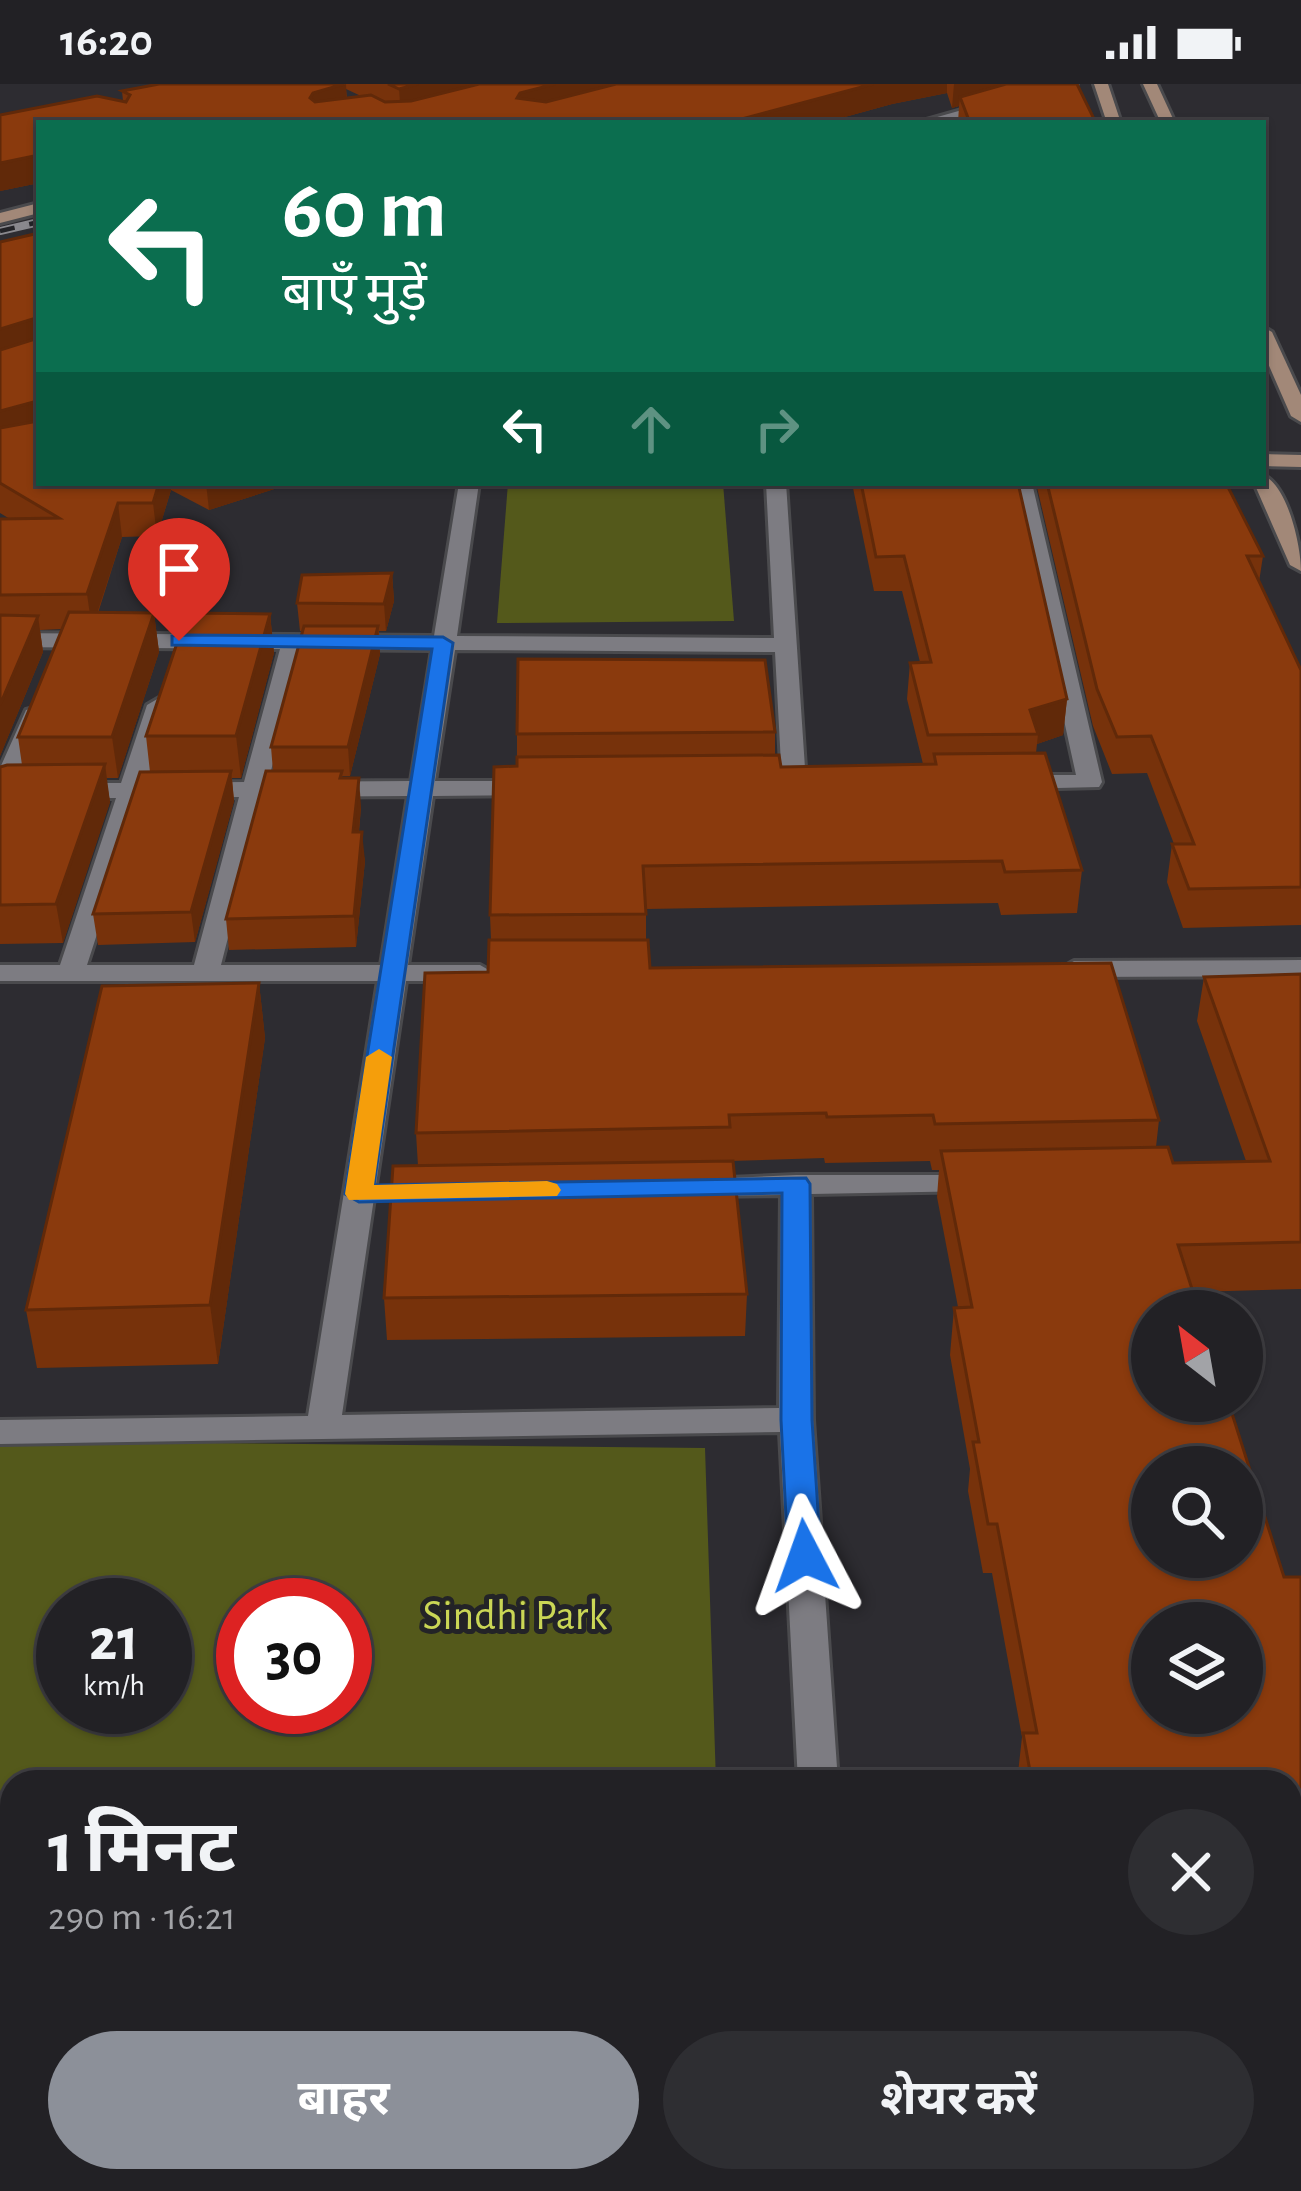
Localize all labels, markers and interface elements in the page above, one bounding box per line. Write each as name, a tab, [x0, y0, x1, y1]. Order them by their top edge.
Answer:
text: 16:20	[60, 19, 153, 64]
icon: left	[84, 168, 240, 324]
text: 60 m	[282, 169, 447, 253]
text: बाएँ मुड़ें	[282, 267, 427, 321]
icon: left	[492, 396, 558, 462]
icon: ahead	[618, 396, 684, 462]
icon: right	[744, 396, 810, 462]
pin	[128, 518, 230, 641]
icon: arrive	[146, 536, 212, 602]
north arrow	[1131, 1290, 1263, 1422]
map controls	[1131, 1290, 1263, 1734]
button: search	[1131, 1446, 1263, 1578]
position arrow	[742, 1493, 868, 1619]
speed limit sign: 30	[216, 1578, 372, 1734]
park label: Sindhi Park	[423, 1595, 607, 1637]
button: layers	[1131, 1602, 1263, 1734]
text: 21	[89, 1611, 139, 1671]
text: km/h	[83, 1671, 145, 1701]
button: close	[1128, 1809, 1254, 1935]
text: 1 मिनट	[48, 1813, 236, 1885]
text: 290 m · 16:21	[48, 1898, 236, 1937]
button: बाहर	[48, 2031, 639, 2169]
button: शेयर करें	[663, 2031, 1254, 2169]

